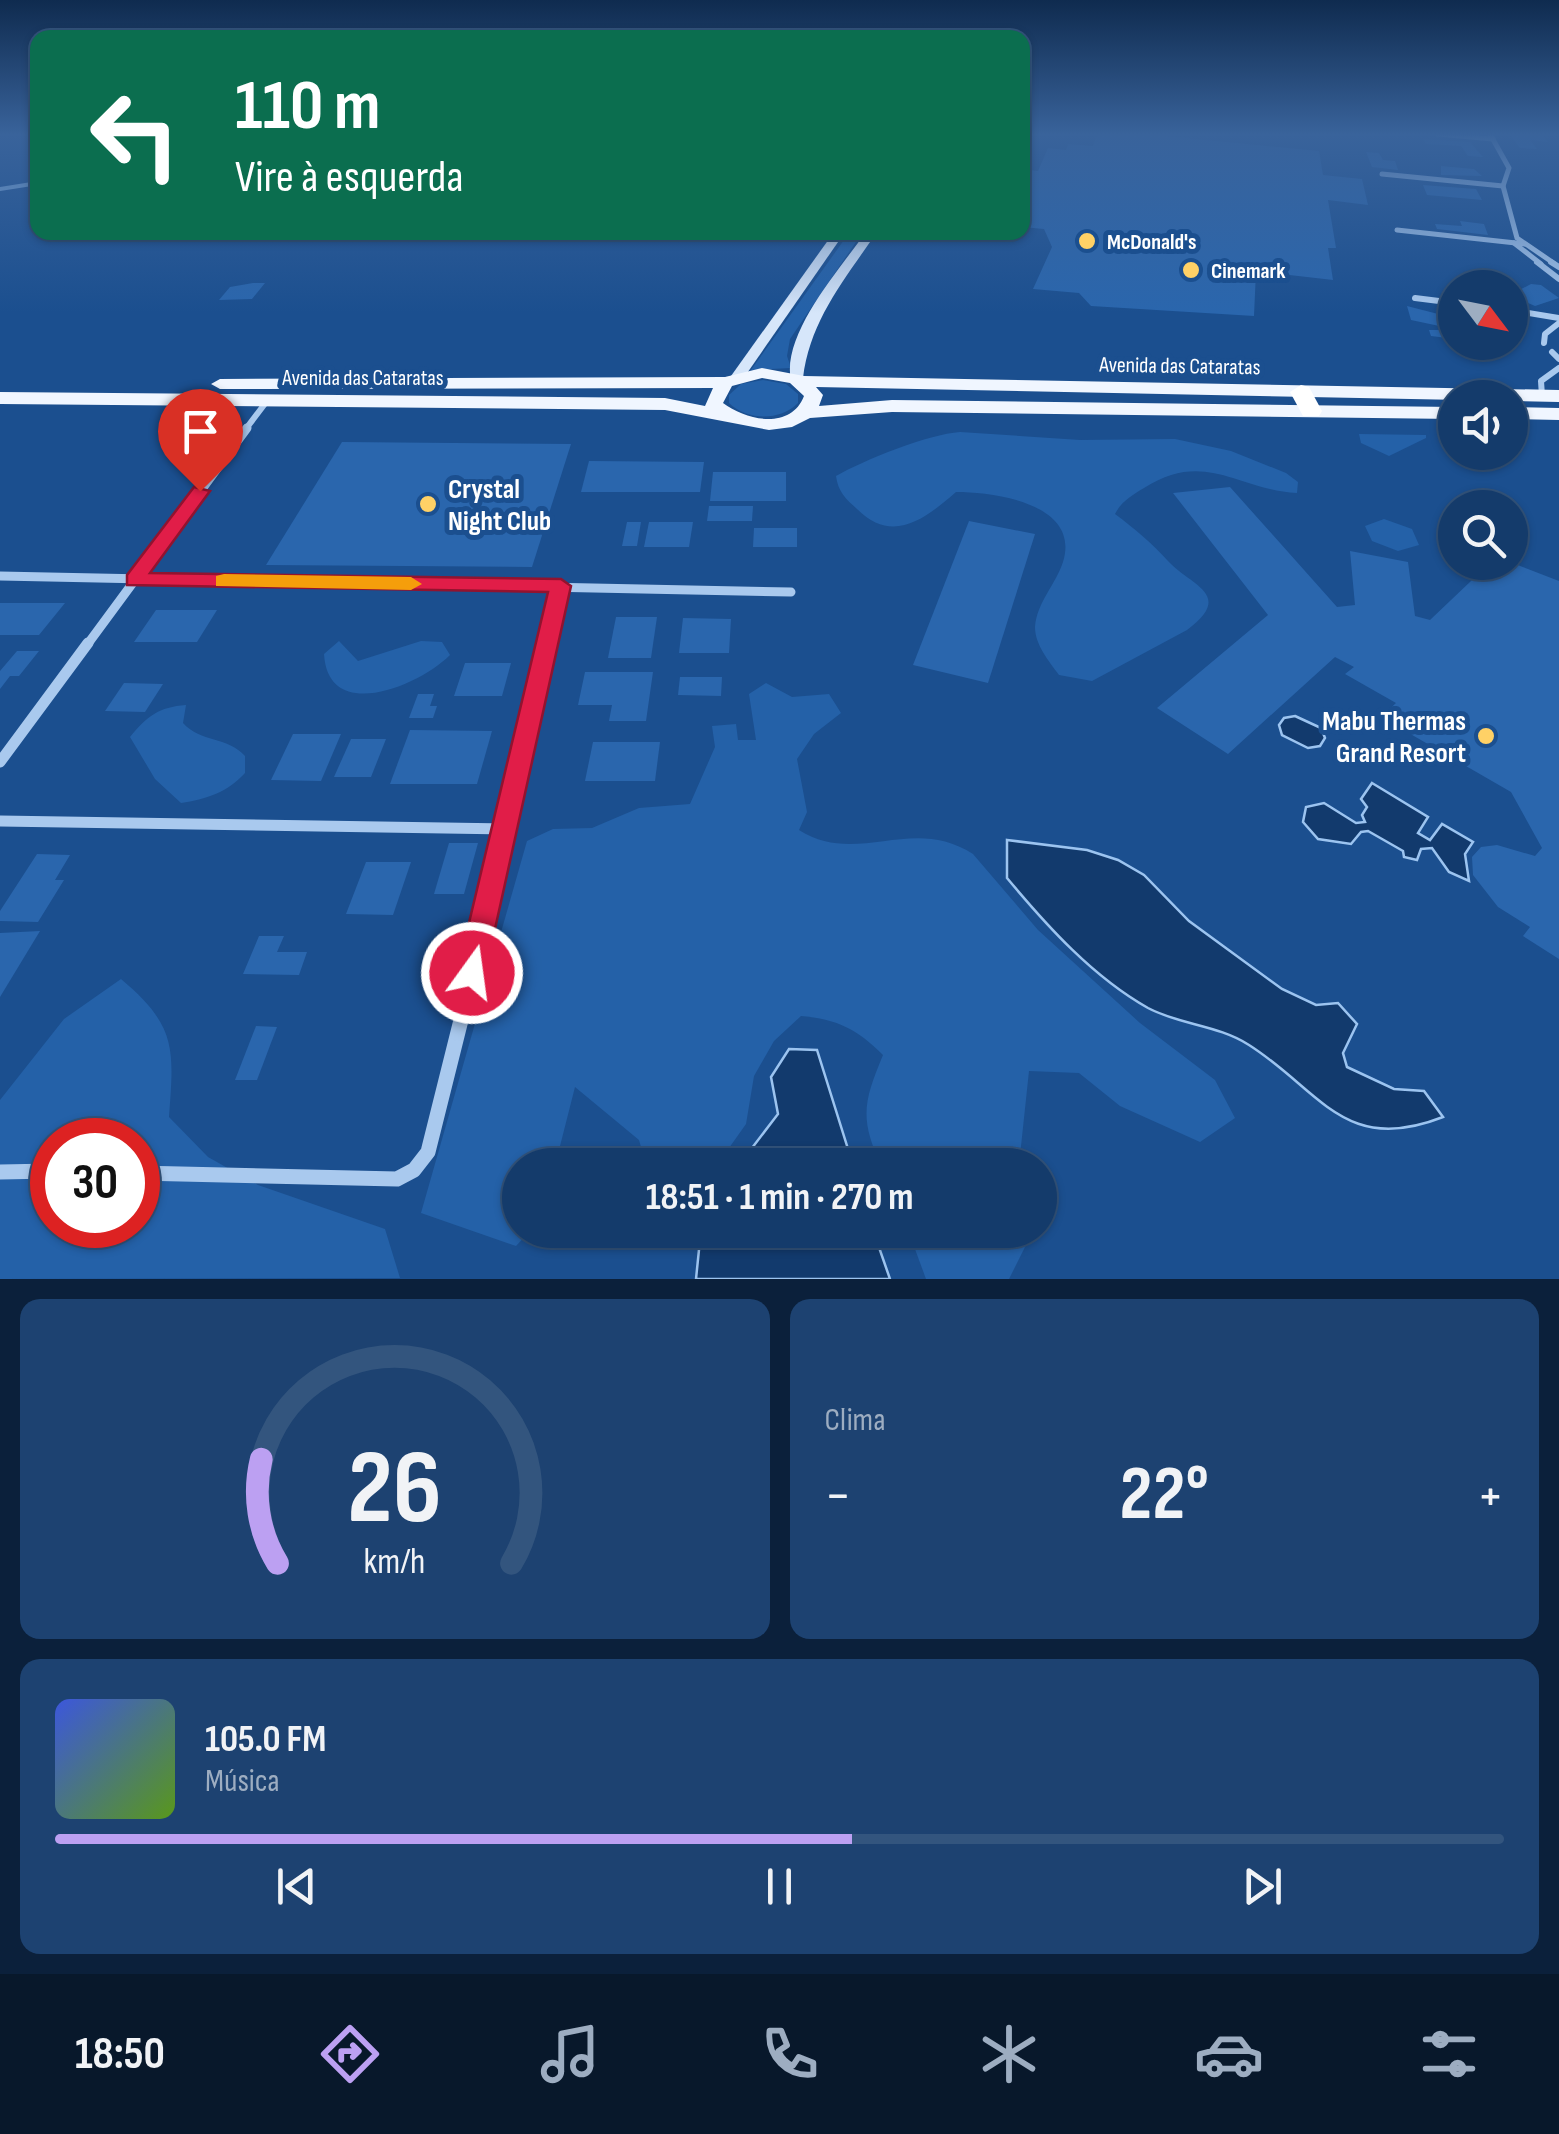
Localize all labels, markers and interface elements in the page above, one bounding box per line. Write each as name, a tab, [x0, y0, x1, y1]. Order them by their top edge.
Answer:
text: 110 m	[235, 65, 381, 149]
icon: left	[70, 70, 200, 200]
text: Vire à esquerda	[235, 150, 464, 205]
place label: McDonald's	[1107, 229, 1196, 256]
marker: McDonald's	[1076, 230, 1098, 252]
place label: Cinemark	[1211, 258, 1286, 285]
marker: Cinemark	[1180, 259, 1202, 281]
north arrow	[1438, 270, 1528, 360]
map controls	[1438, 270, 1528, 580]
street label: Avenida das Cataratas	[1098, 352, 1261, 381]
street label: Avenida das Cataratas	[281, 365, 444, 392]
button: sound	[1438, 380, 1528, 470]
pin	[158, 389, 243, 492]
icon: arrive	[173, 404, 228, 459]
place label: Crystal Night Club	[448, 473, 551, 538]
button: search	[1438, 490, 1528, 580]
marker: Crystal Night Club	[417, 493, 439, 515]
place label: Mabu Thermas Grand Resort	[1322, 705, 1466, 770]
marker: Mabu Thermas Grand Resort	[1475, 725, 1497, 747]
position arrow	[420, 921, 524, 1025]
speed limit sign: 30	[30, 1118, 160, 1248]
text: 18:51 · 1 min · 270 m	[646, 1175, 913, 1220]
text: Clima	[825, 1401, 885, 1440]
text: 26	[347, 1427, 442, 1552]
text: 22°	[1120, 1450, 1209, 1541]
text: −	[825, 1463, 851, 1530]
text: +	[1477, 1463, 1504, 1530]
text: km/h	[364, 1541, 426, 1584]
text: 105.0 FM	[205, 1717, 326, 1762]
text: Música	[205, 1762, 280, 1801]
icon: previous	[269, 1859, 324, 1914]
icon: pause	[752, 1859, 807, 1914]
icon: next	[1235, 1859, 1290, 1914]
icon: directions	[315, 2019, 385, 2089]
icon: music	[535, 2019, 605, 2089]
icon: phone	[755, 2019, 825, 2089]
icon: climate	[974, 2019, 1044, 2089]
icon: car	[1194, 2019, 1264, 2089]
icon: filters	[1414, 2019, 1484, 2089]
text: 18:50	[75, 2027, 165, 2082]

